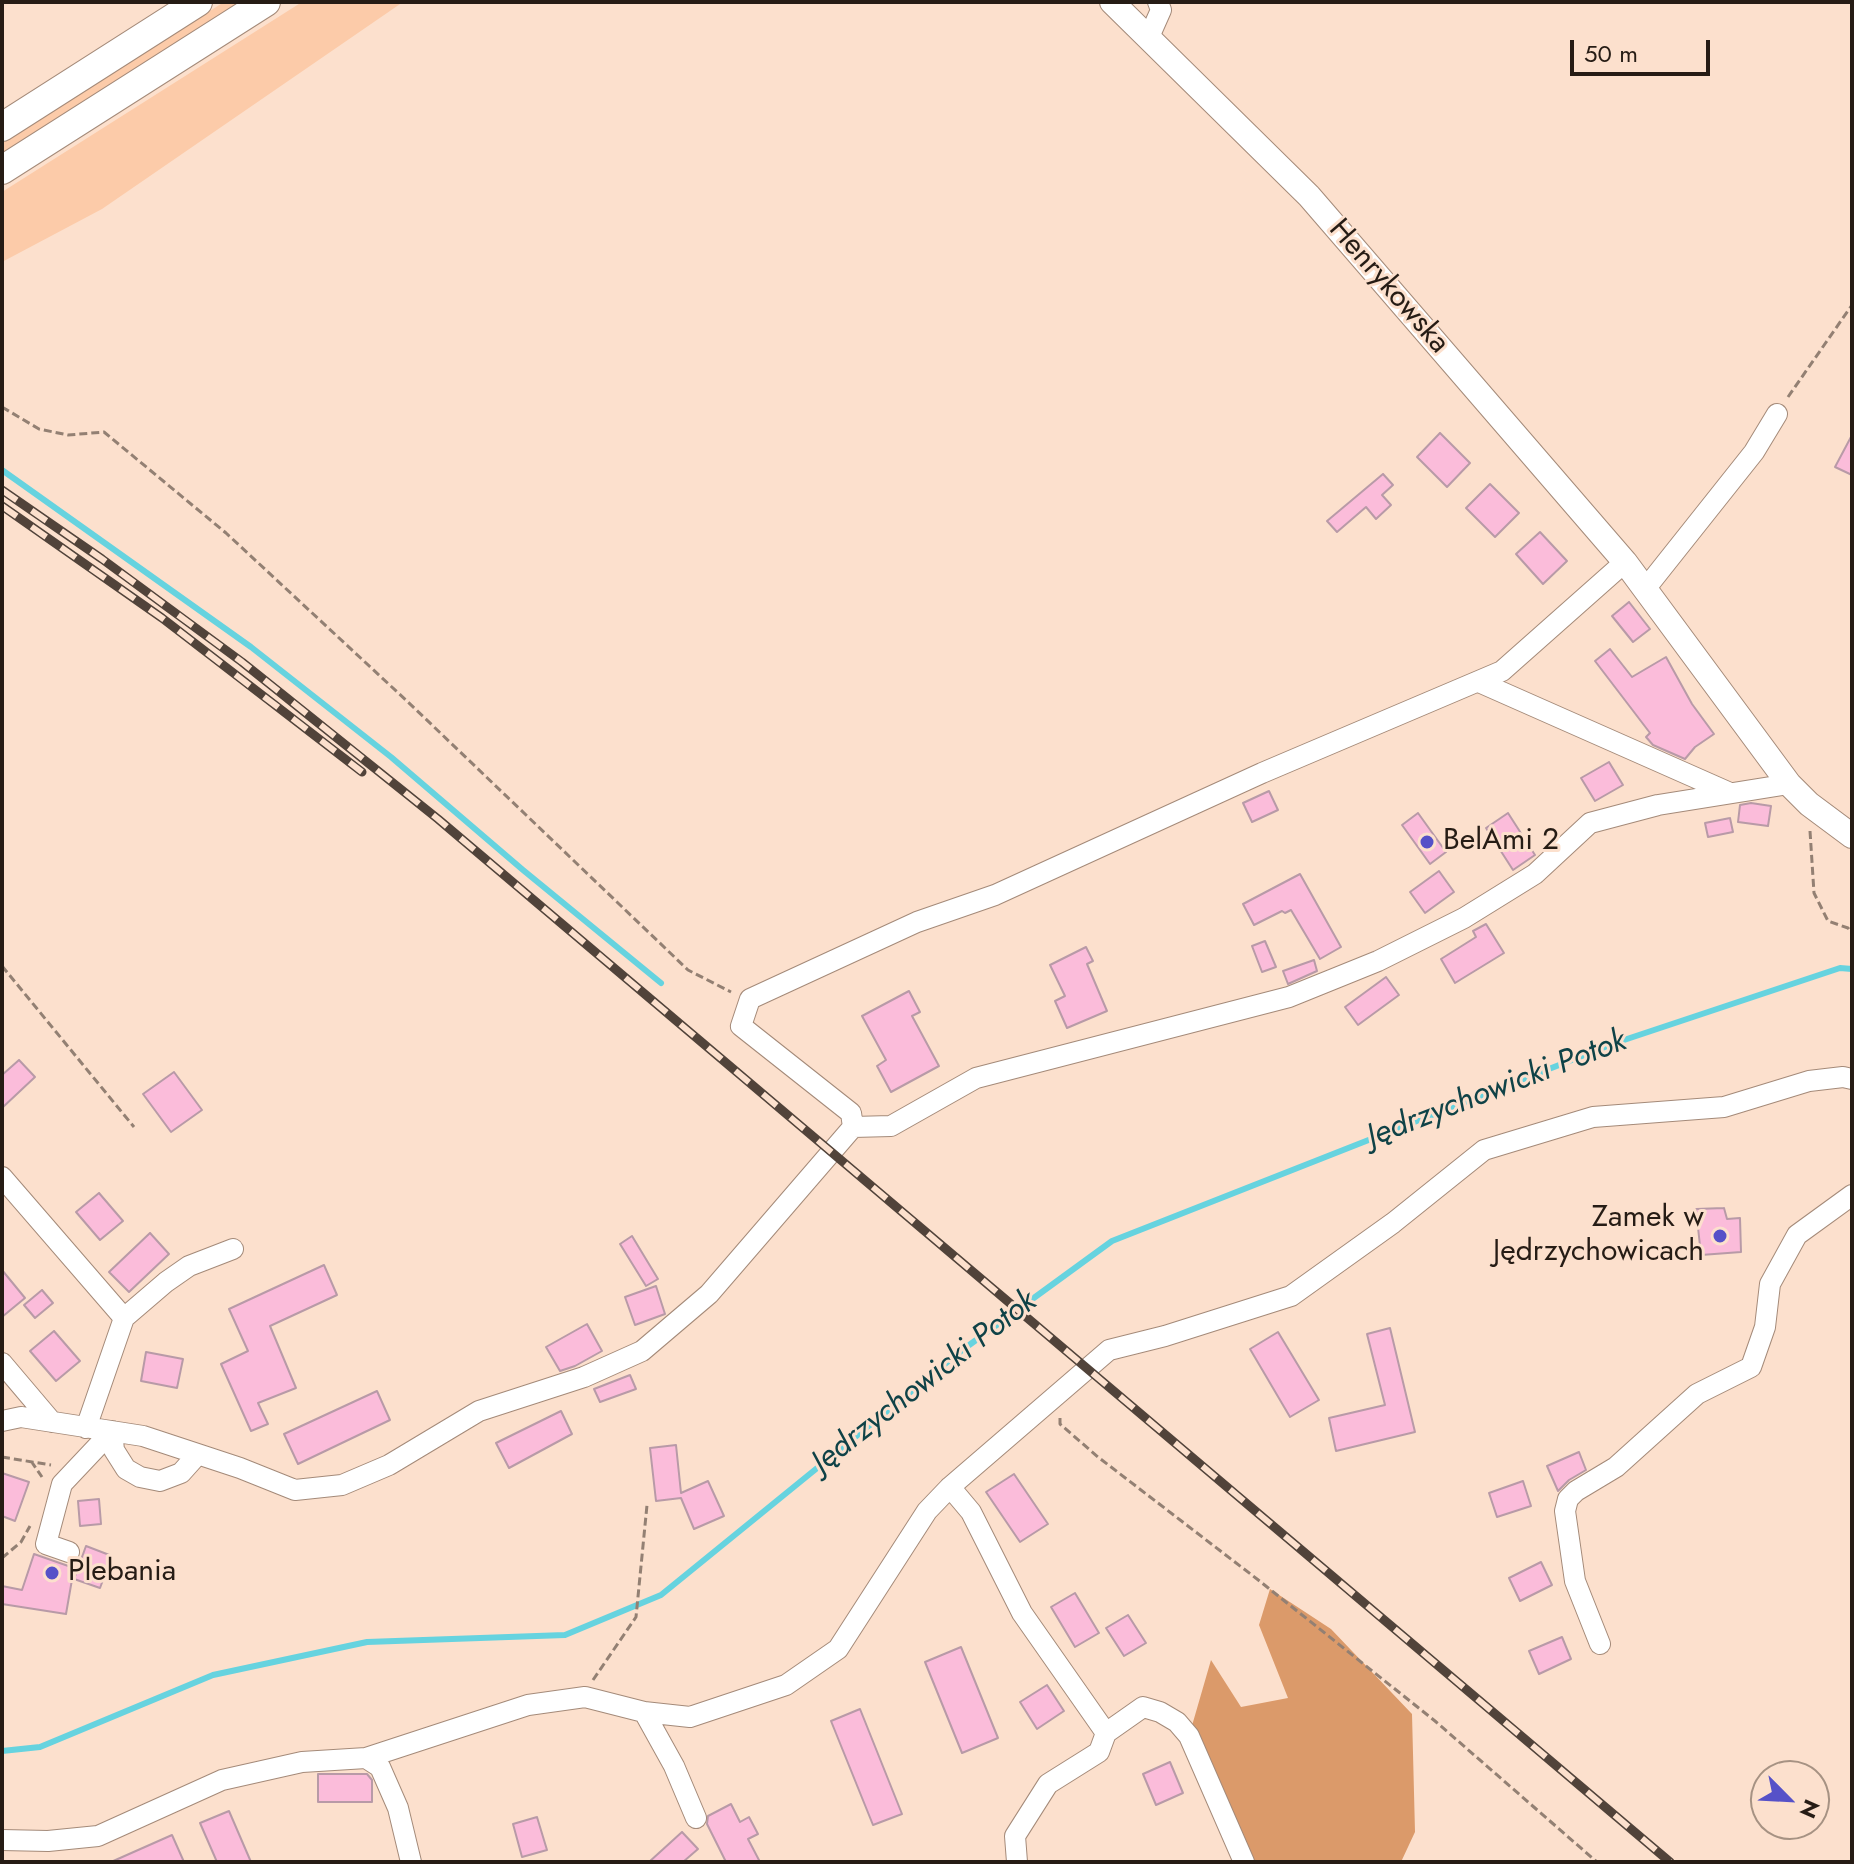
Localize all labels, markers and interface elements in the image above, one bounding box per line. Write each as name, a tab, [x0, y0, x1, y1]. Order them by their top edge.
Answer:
scale bar	[1574, 24, 1714, 74]
text: 50 m	[1584, 36, 1638, 71]
street label: Henrykowska	[1320, 213, 1456, 361]
place label: BelAmi 2	[1443, 824, 1559, 860]
marker: BelAmi 2	[1418, 833, 1436, 851]
water label: Jędrzychowicki Potok	[1362, 1023, 1632, 1157]
place label: Zamek w Jędrzychowicach	[1493, 1201, 1704, 1272]
marker: Zamek w Jędrzychowicach	[1711, 1227, 1729, 1245]
water label: Jędrzychowicki Potok	[805, 1283, 1045, 1483]
place label: Plebania	[68, 1555, 176, 1591]
marker: Plebania	[43, 1564, 61, 1582]
north arrow	[1750, 1760, 1830, 1840]
text: N	[1792, 1794, 1828, 1823]

